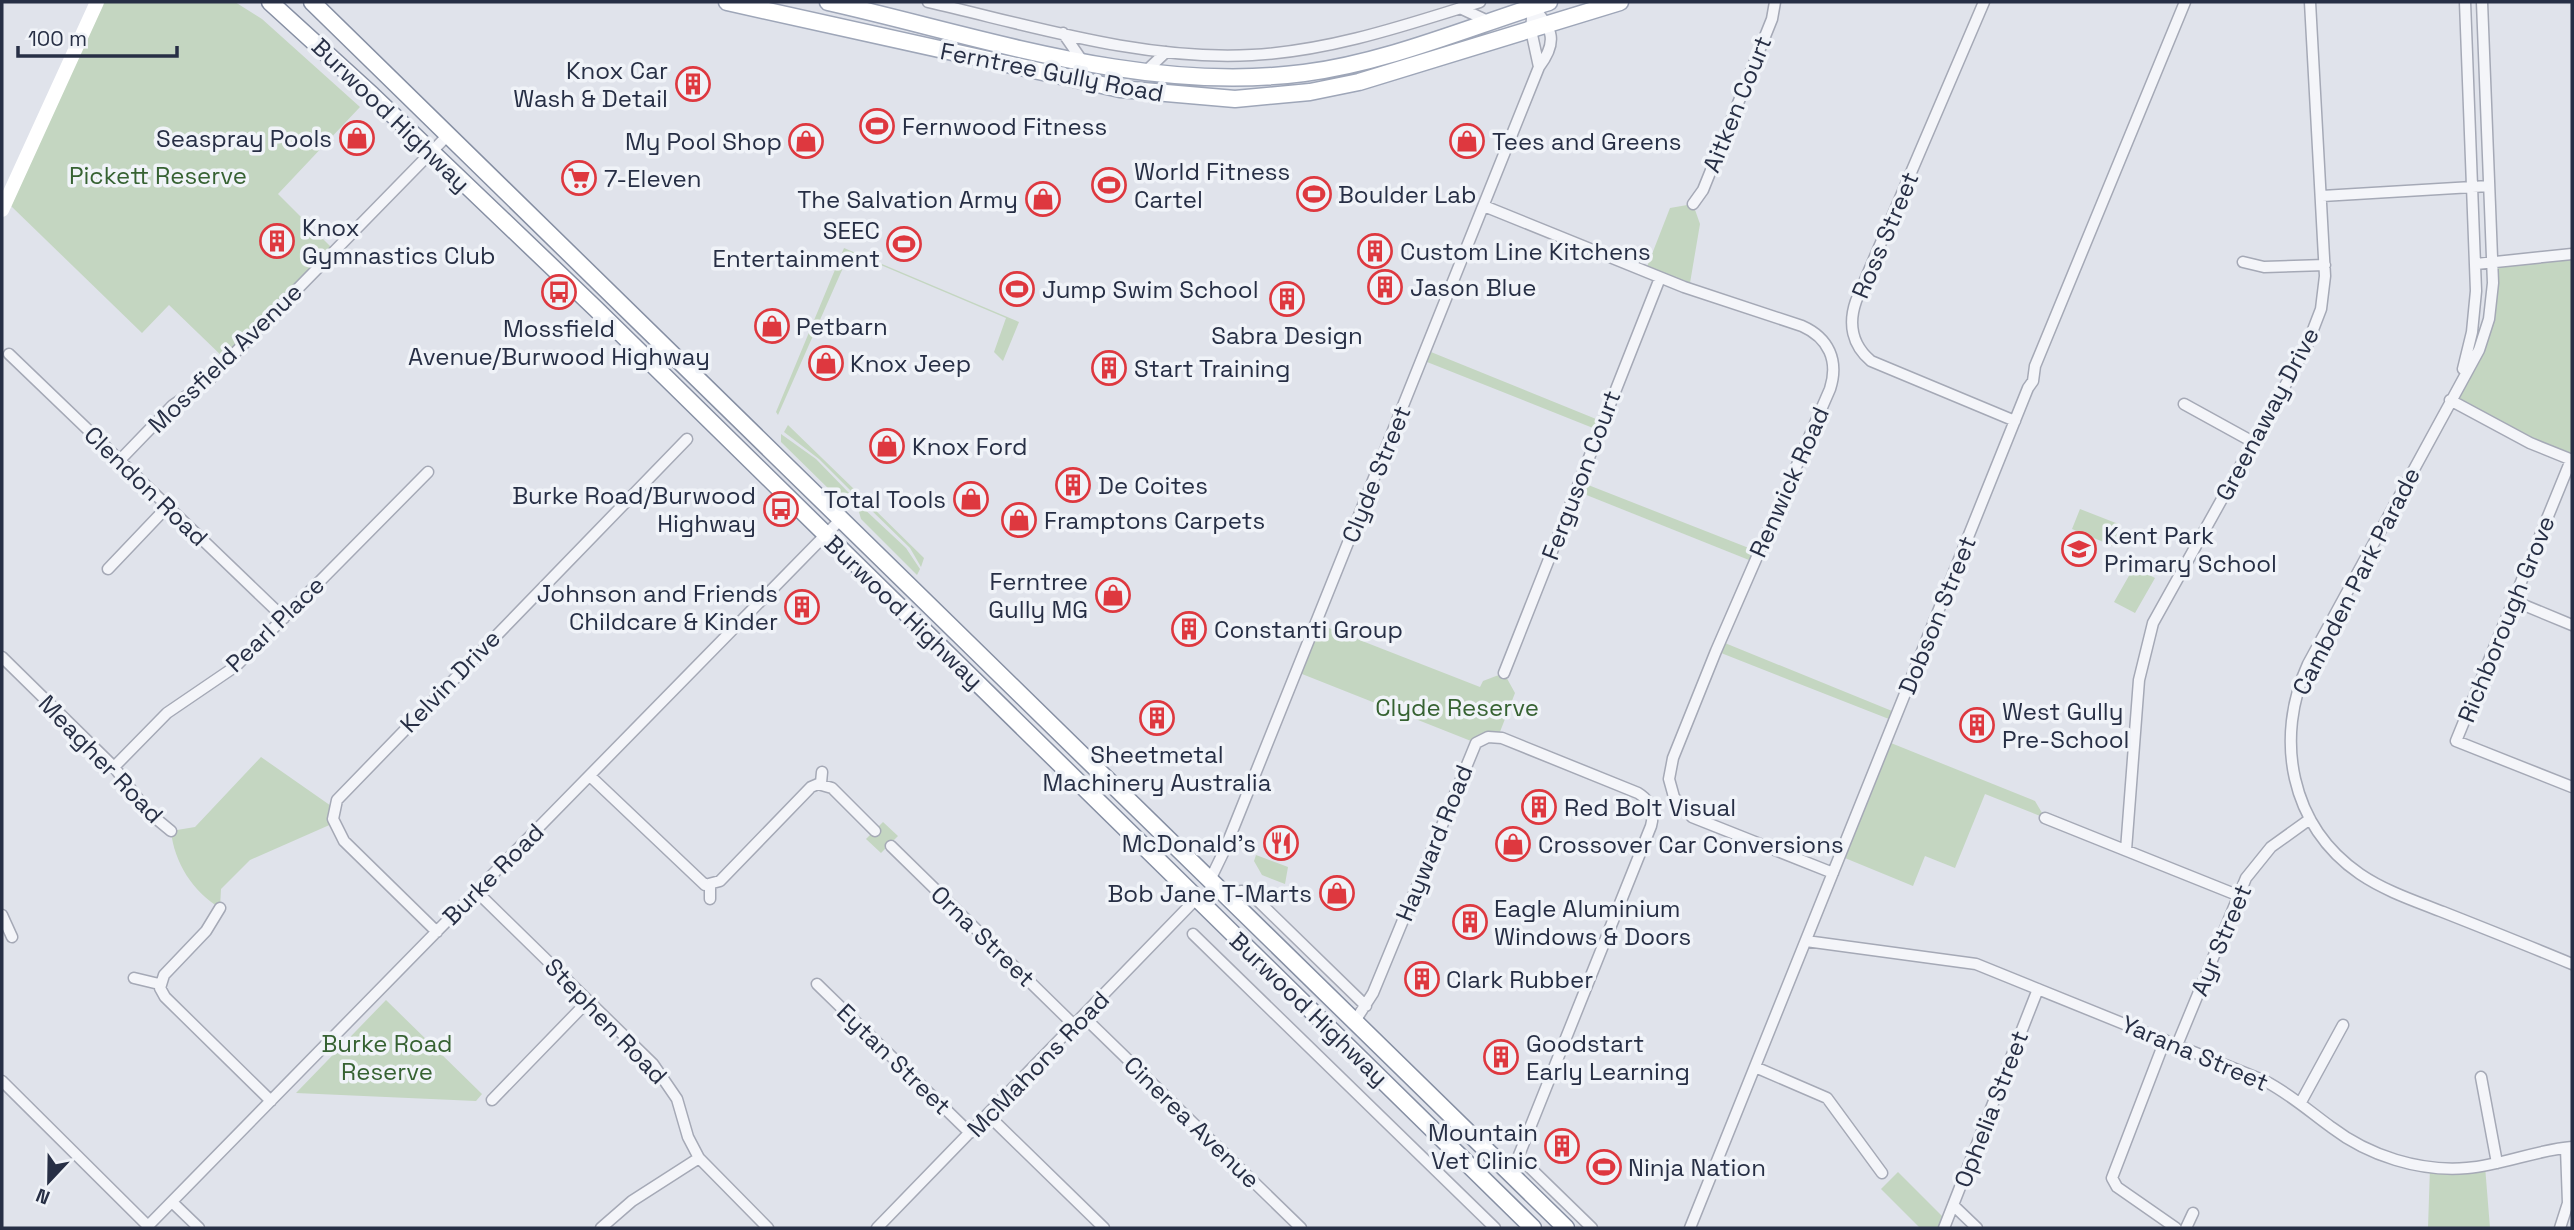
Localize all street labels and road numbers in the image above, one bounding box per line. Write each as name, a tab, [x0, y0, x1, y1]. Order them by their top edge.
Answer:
street label: Burwood Highway	[305, 31, 477, 199]
street label: Aitken Court	[1696, 31, 1778, 177]
street label: Ferntree Gully Road	[938, 35, 1166, 109]
street label: Ross Street	[1844, 167, 1926, 303]
street label: Mossfield Avenue	[141, 276, 309, 440]
street label: Greenaway Drive	[2208, 322, 2326, 506]
street label: Ferguson Court	[1534, 386, 1628, 564]
street label: Clyde Street	[1334, 401, 1418, 547]
street label: Renwick Road	[1742, 402, 1836, 562]
street label: Clendon Road	[78, 419, 214, 553]
street label: Cambden Park Parade	[2285, 462, 2427, 700]
street label: Richborough Grove	[2450, 511, 2562, 727]
street label: Burwood Highway	[818, 528, 990, 696]
street label: Dobson Street	[1891, 531, 1983, 699]
street label: Pearl Place	[219, 569, 331, 679]
street label: Kelvin Drive	[393, 623, 507, 739]
street label: Meagher Road	[32, 688, 170, 830]
street label: Hayward Road	[1389, 760, 1479, 926]
street label: Burke Road	[436, 817, 550, 931]
street label: Orna Street	[924, 879, 1042, 993]
street label: Ayr Street	[2184, 879, 2258, 1001]
street label: Burwood Highway	[1223, 925, 1395, 1093]
street label: Stephen Road	[538, 951, 674, 1091]
street label: McMahons Road	[960, 984, 1116, 1144]
street label: Eytan Street	[830, 997, 958, 1121]
street label: Yarana Street	[2117, 1008, 2273, 1098]
street label: Ophelia Street	[1947, 1026, 2035, 1192]
street label: Cinerea Avenue	[1117, 1049, 1267, 1195]

